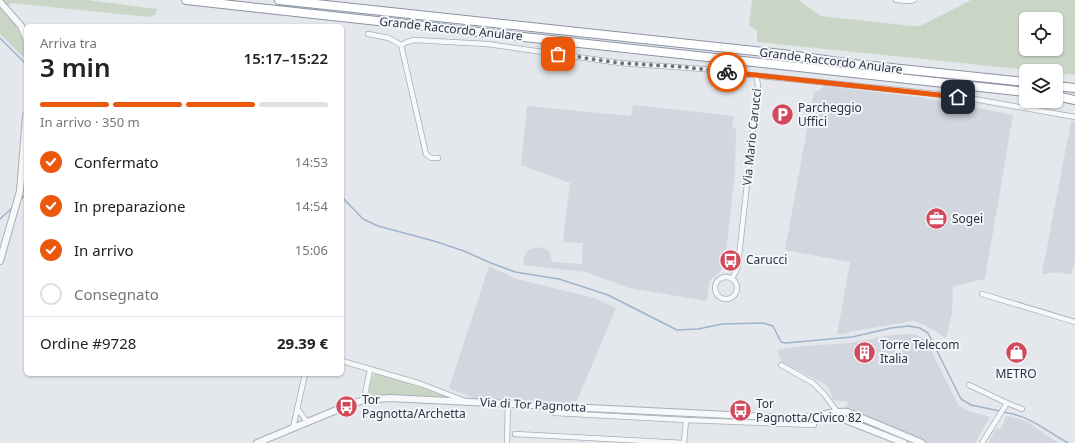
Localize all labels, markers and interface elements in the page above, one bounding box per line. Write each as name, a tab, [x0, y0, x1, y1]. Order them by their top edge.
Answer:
map controls	[1019, 12, 1063, 108]
button: locate	[1019, 12, 1063, 56]
street label: Grande Raccordo Anulare	[378, 13, 524, 45]
text: Arriva tra	[40, 34, 97, 52]
pin	[541, 37, 575, 71]
icon: bag	[547, 43, 569, 65]
street label: Grande Raccordo Anulare	[758, 43, 904, 78]
text: 15:17–15:22	[244, 48, 328, 68]
text: 3 min	[40, 49, 111, 85]
courier	[707, 52, 747, 92]
icon: bike	[716, 61, 738, 83]
button: layers	[1019, 64, 1063, 108]
pin	[941, 80, 975, 114]
icon: home	[947, 86, 969, 108]
street label: Via Mario Carucci	[738, 88, 765, 186]
place label: Parcheggio Uffici	[798, 99, 862, 130]
parking icon: Parcheggio Uffici	[769, 102, 795, 128]
text: In arrivo · 350 m	[40, 113, 140, 131]
icon: check	[40, 151, 62, 173]
text: Confermato	[74, 152, 159, 172]
text: 14:53	[295, 153, 328, 171]
icon: check	[40, 195, 62, 217]
text: In preparazione	[74, 196, 186, 216]
text: 14:54	[295, 197, 328, 215]
office icon: Sogei	[924, 206, 950, 232]
place label: Sogei	[952, 210, 983, 227]
icon: check	[40, 239, 62, 261]
text: In arrivo	[74, 240, 134, 260]
text: 15:06	[295, 241, 328, 259]
bus stop icon: Carucci	[717, 247, 743, 273]
place label: Carucci	[746, 251, 787, 268]
text: Consegnato	[74, 284, 159, 304]
text: Ordine #9728	[40, 333, 136, 353]
text: 29.39 €	[277, 333, 328, 353]
place label: Torre Telecom Italia	[880, 336, 959, 367]
building icon: Torre Telecom Italia	[851, 339, 877, 365]
shop icon: METRO	[1003, 340, 1029, 366]
place label: METRO	[995, 365, 1037, 382]
place label: Tor Pagnotta/Archetta	[362, 391, 466, 422]
street label: Via di Tor Pagnotta	[479, 393, 587, 416]
bus stop icon: Tor Pagnotta/Archetta	[334, 394, 360, 420]
place label: Tor Pagnotta/Civico 82	[756, 395, 862, 426]
bus stop icon: Tor Pagnotta/Civico 82	[728, 398, 754, 424]

